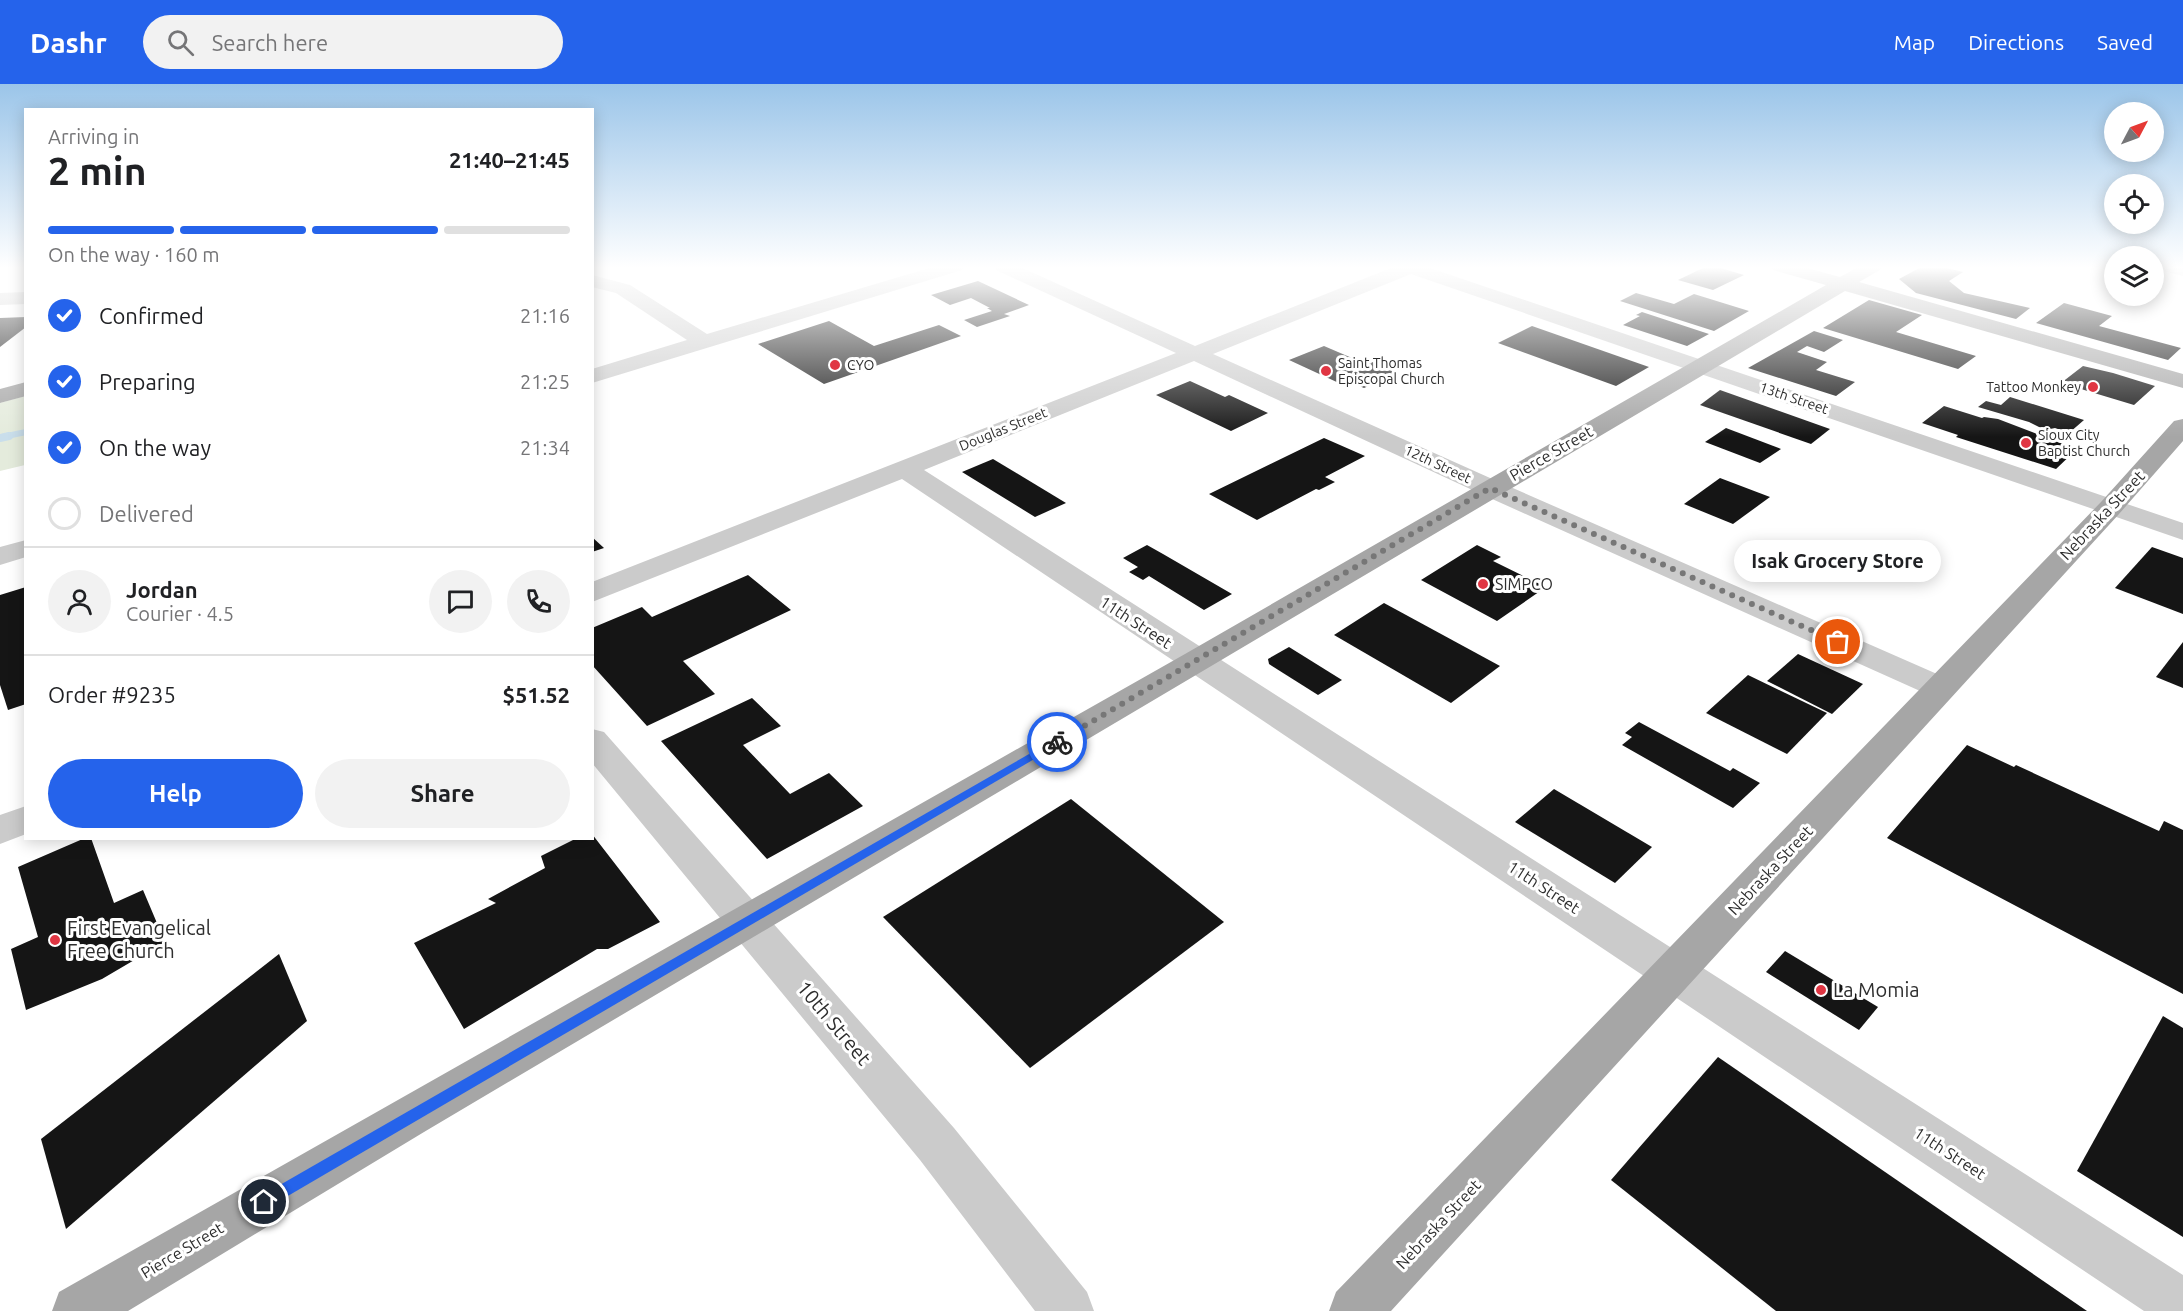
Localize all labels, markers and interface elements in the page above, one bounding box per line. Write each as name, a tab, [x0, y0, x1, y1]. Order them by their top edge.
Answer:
search box	[143, 15, 563, 69]
icon: search	[164, 26, 197, 59]
text: Dashr	[30, 27, 107, 58]
text: Search here	[212, 30, 328, 55]
text: Map	[1894, 30, 1935, 54]
text: Directions	[1968, 30, 2064, 54]
text: Saved	[2097, 30, 2153, 54]
north arrow	[2104, 102, 2164, 162]
map controls	[2104, 102, 2164, 306]
text: Arriving in	[48, 125, 139, 148]
text: 21:40–21:45	[449, 147, 570, 172]
text: 2 min	[48, 149, 147, 192]
button: locate	[2104, 174, 2164, 234]
text: On the way · 160 m	[48, 243, 220, 266]
button: layers	[2104, 246, 2164, 306]
icon: check	[48, 299, 81, 332]
text: Confirmed	[99, 303, 204, 328]
text: 21:16	[520, 304, 570, 327]
place label: Saint Thomas Episcopal Church	[1338, 355, 1445, 387]
place label: CYO	[847, 357, 874, 373]
marker: CYO	[828, 358, 842, 372]
marker: Saint Thomas Episcopal Church	[1319, 364, 1333, 378]
icon: check	[48, 365, 81, 398]
text: Preparing	[99, 369, 196, 394]
text: 21:25	[520, 370, 570, 393]
street label: 13th Street	[1758, 379, 1831, 417]
place label: Tattoo Monkey	[1986, 379, 2081, 395]
marker: Tattoo Monkey	[2086, 380, 2100, 394]
street label: Douglas Street	[957, 404, 1050, 454]
street label: Pierce Street	[1506, 422, 1596, 484]
place label: Sioux City Baptist Church	[2038, 427, 2130, 459]
icon: check	[48, 431, 81, 464]
text: On the way	[99, 435, 211, 460]
text: 21:34	[520, 436, 570, 459]
marker: Sioux City Baptist Church	[2019, 436, 2033, 450]
street label: 12th Street	[1402, 442, 1474, 487]
street label: Nebraska Street	[2056, 466, 2148, 563]
text: Delivered	[99, 501, 194, 526]
callout: Isak Grocery Store	[1734, 540, 1942, 582]
text: Isak Grocery Store	[1751, 549, 1924, 572]
button: person	[48, 570, 111, 633]
button: chat	[429, 570, 492, 633]
button: phone	[507, 570, 570, 633]
place label: SIMPCO	[1495, 575, 1553, 593]
text: Jordan	[126, 577, 198, 602]
marker: SIMPCO	[1476, 577, 1490, 591]
street label: 11th Street	[1097, 592, 1176, 652]
text: Courier · 4.5	[126, 602, 234, 625]
pin	[1812, 616, 1863, 667]
icon: bag	[1821, 625, 1854, 658]
text: Order #9235	[48, 682, 176, 707]
text: $51.52	[503, 682, 570, 707]
courier	[1027, 712, 1087, 772]
icon: bike	[1041, 726, 1074, 759]
button: Help	[48, 759, 303, 828]
button: Share	[315, 759, 570, 828]
street label: Nebraska Street	[1724, 821, 1816, 918]
street label: 11th Street	[1505, 857, 1584, 917]
place label: First Evangelical Free Church	[67, 916, 211, 962]
marker: First Evangelical Free Church	[48, 933, 62, 947]
street label: 10th Street	[793, 976, 876, 1069]
place label: La Momia	[1833, 978, 1920, 1001]
marker: La Momia	[1814, 983, 1828, 997]
street label: 11th Street	[1911, 1123, 1990, 1183]
street label: Nebraska Street	[1392, 1175, 1484, 1272]
pin	[238, 1176, 289, 1227]
icon: home	[247, 1185, 280, 1218]
street label: Pierce Street	[138, 1218, 227, 1282]

